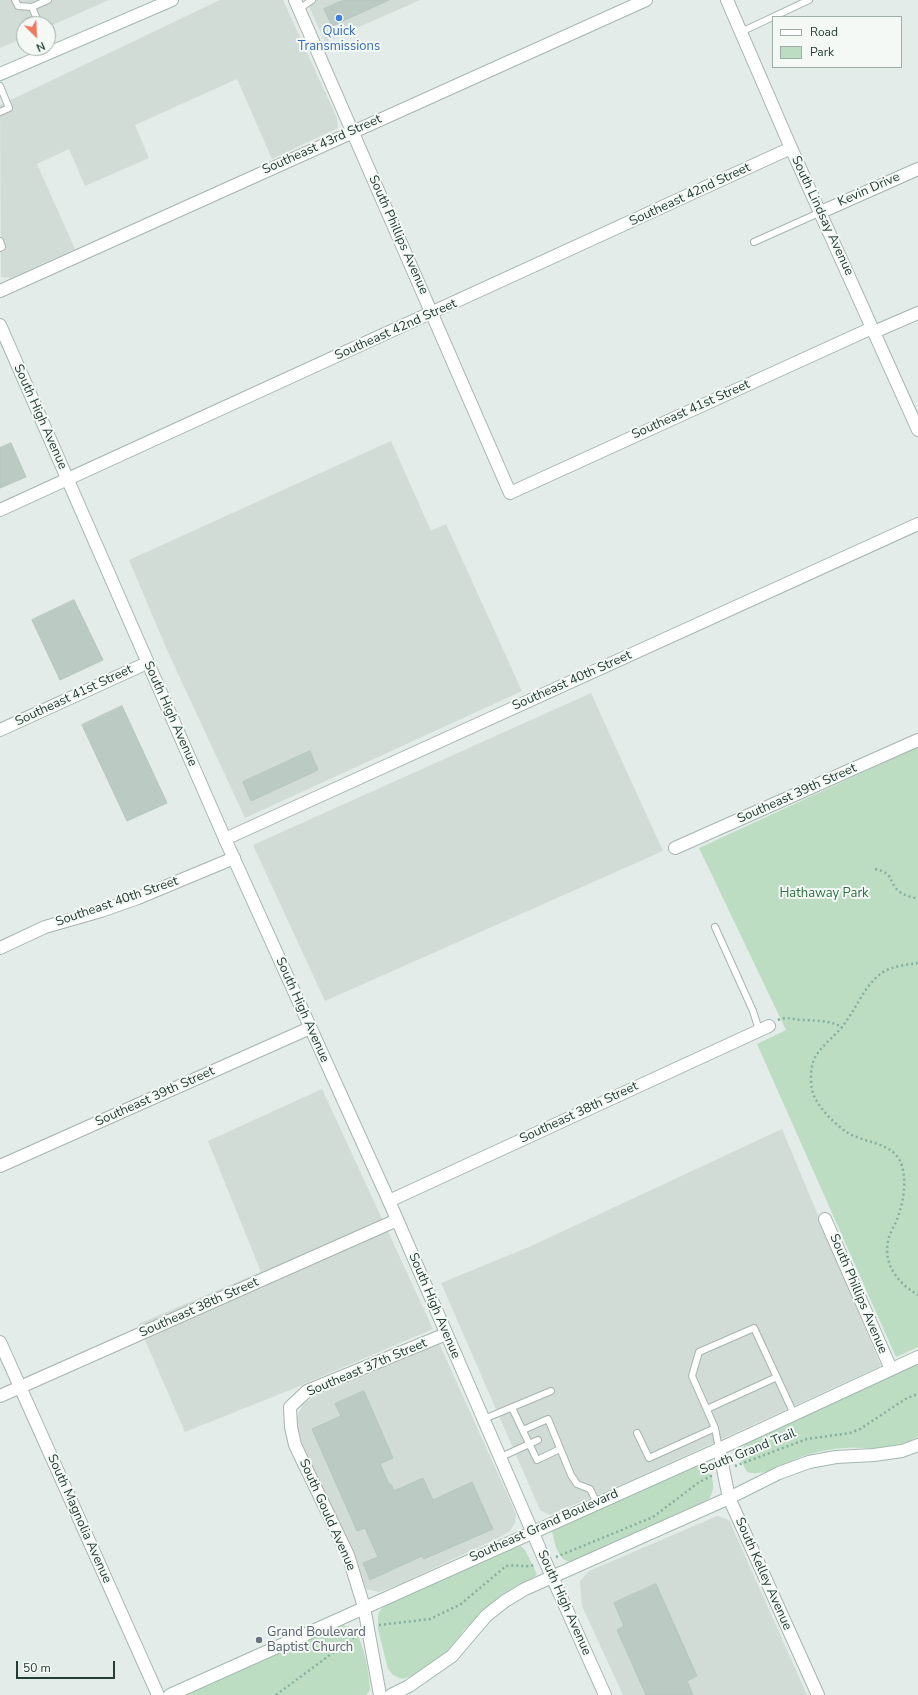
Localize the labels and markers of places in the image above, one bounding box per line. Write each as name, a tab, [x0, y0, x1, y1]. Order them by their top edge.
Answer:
marker: Quick Transmissions	[334, 13, 344, 23]
place label: Quick Transmissions	[298, 24, 380, 55]
place label: Grand Boulevard Baptist Church	[267, 1625, 366, 1656]
marker: Grand Boulevard Baptist Church	[254, 1635, 264, 1645]

